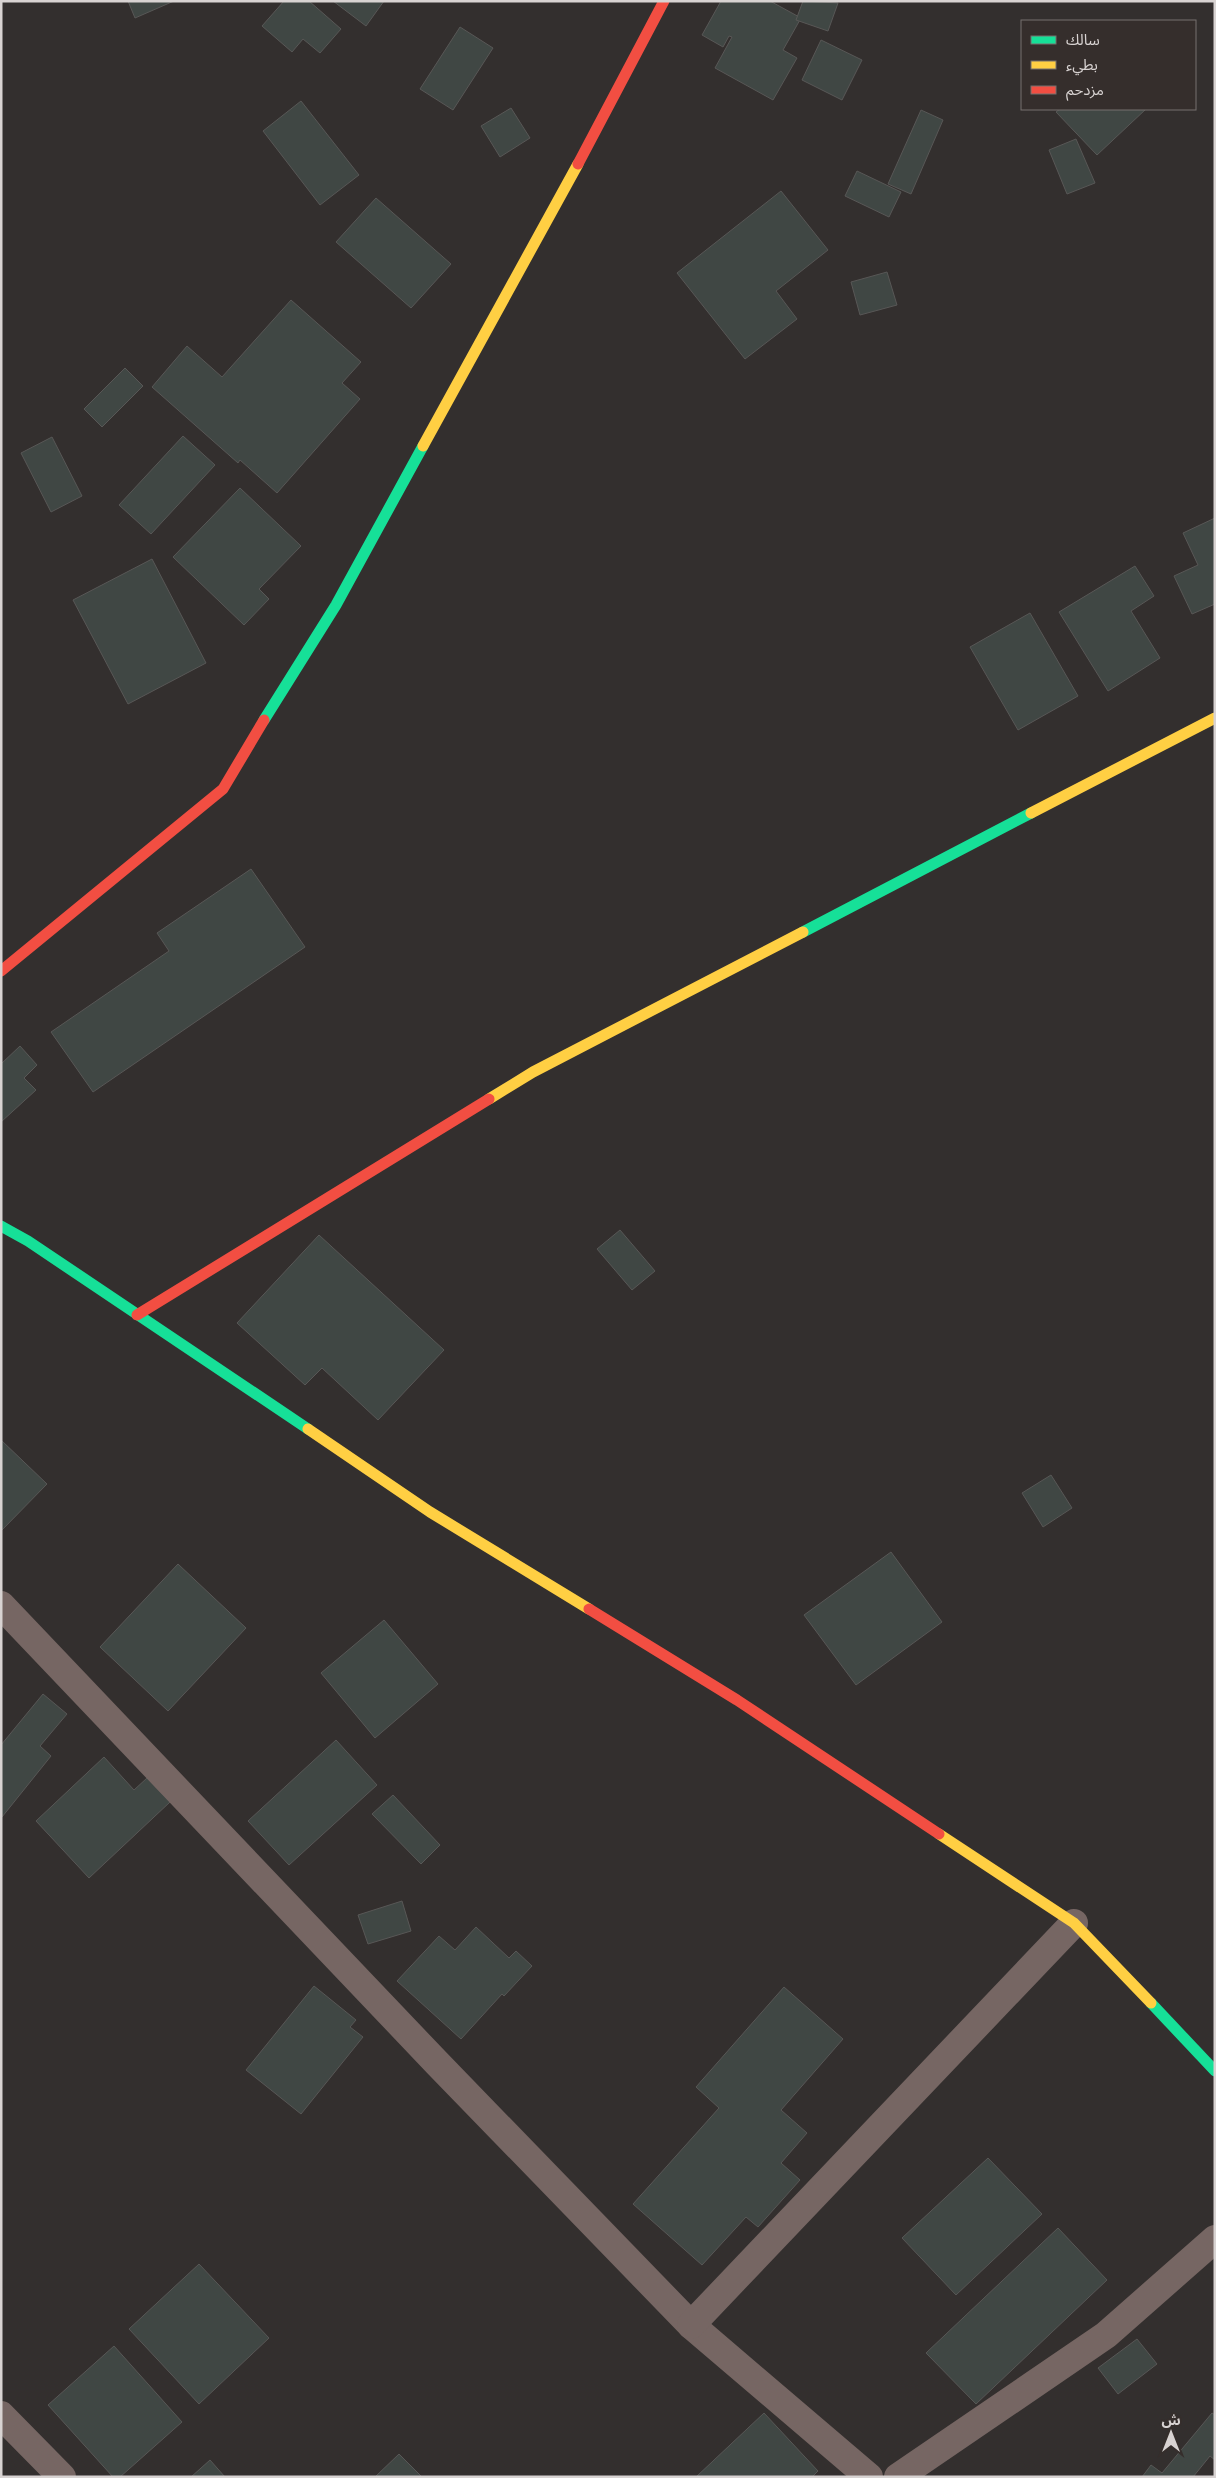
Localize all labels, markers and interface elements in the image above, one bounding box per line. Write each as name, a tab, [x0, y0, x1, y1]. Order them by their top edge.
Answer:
legend	[1021, 20, 1196, 110]
text: سالك	[1066, 30, 1100, 48]
text: بطيء	[1066, 55, 1098, 76]
text: مزدحم	[1066, 80, 1104, 101]
north arrow	[1146, 2408, 1196, 2458]
text: ش	[1161, 2411, 1181, 2428]

